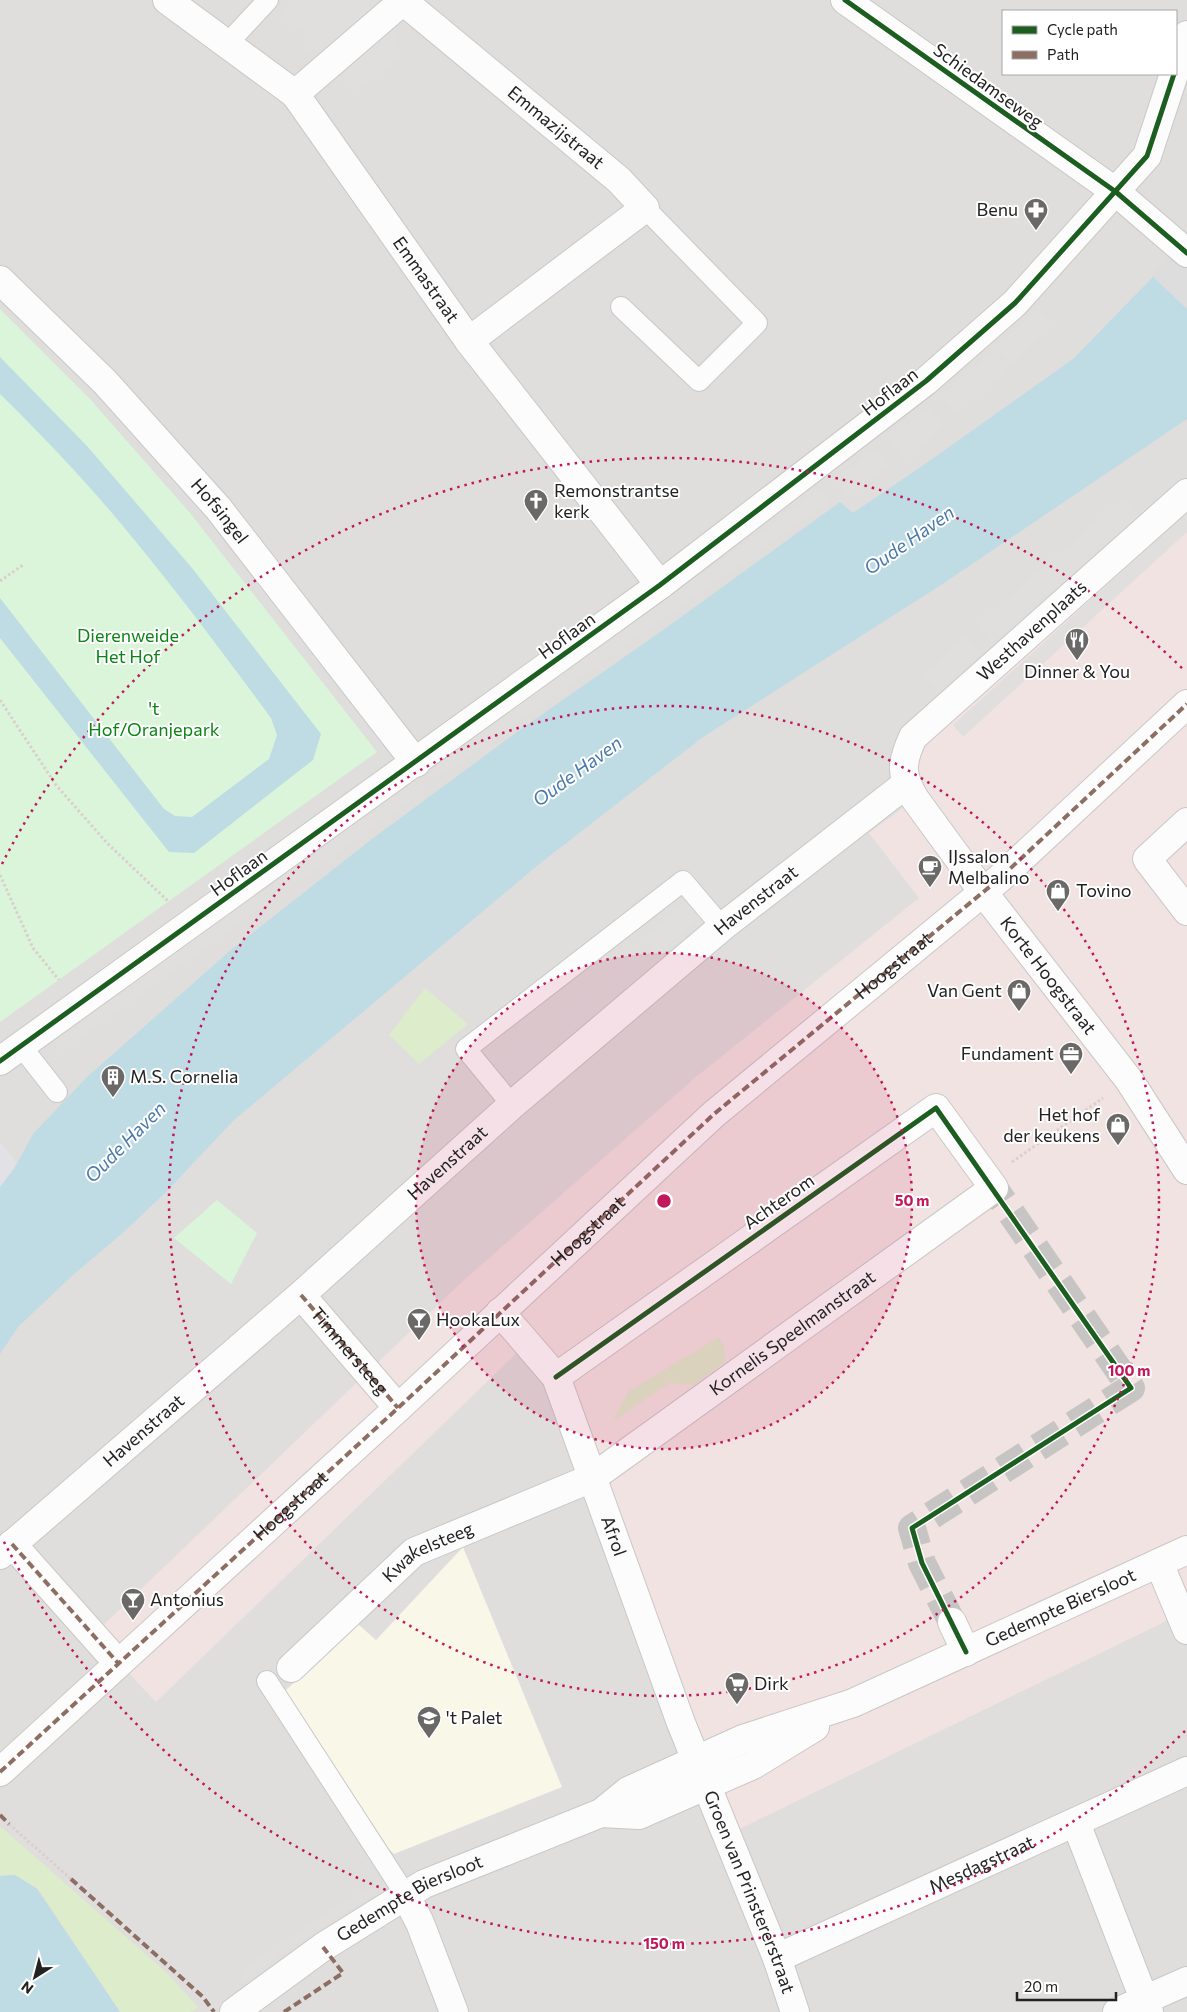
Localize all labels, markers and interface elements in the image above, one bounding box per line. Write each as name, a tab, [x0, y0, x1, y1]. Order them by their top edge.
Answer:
legend	[1002, 10, 1177, 75]
text: Cycle path	[1047, 20, 1118, 38]
street label: Schiedamseweg	[929, 38, 1048, 132]
text: Path	[1047, 45, 1079, 63]
street label: Emmazijstraat	[504, 81, 609, 173]
pharmacy icon: Benu	[1023, 197, 1049, 231]
place label: Benu	[977, 198, 1018, 220]
street label: Emmastraat	[389, 232, 465, 327]
street label: Hoflaan	[857, 363, 922, 420]
street label: Hofsingel	[187, 474, 253, 548]
place label: Remonstrantse kerk	[554, 479, 679, 522]
church icon: Remonstrantse kerk	[523, 488, 549, 522]
water label: Oude Haven	[859, 500, 958, 579]
street label: Westhavenplaats	[972, 575, 1091, 685]
street label: Hoflaan	[534, 607, 599, 663]
park label: Dierenweide Het Hof	[77, 624, 179, 667]
restaurant icon: Dinner & You	[1064, 627, 1090, 661]
place label: Dinner & You	[1024, 660, 1130, 682]
park label: 't Hof/Oranjepark	[88, 697, 220, 740]
water label: Oude Haven	[527, 730, 626, 811]
street label: Hoflaan	[206, 844, 271, 900]
place label: IJssalon Melbalino	[948, 845, 1030, 888]
cafe icon: IJssalon Melbalino	[917, 854, 943, 888]
street label: Havenstraat	[709, 860, 802, 939]
shop icon: Tovino	[1045, 878, 1071, 912]
place label: Tovino	[1076, 879, 1132, 901]
street label: Korte Hoogstraat	[996, 912, 1101, 1038]
street label: Hoogstraat	[850, 927, 936, 1003]
shop icon: Van Gent	[1006, 978, 1032, 1012]
place label: Van Gent	[927, 979, 1002, 1001]
office icon: Fundament	[1058, 1041, 1084, 1075]
place label: Fundament	[961, 1042, 1054, 1064]
building icon: M.S. Cornelia	[100, 1064, 126, 1098]
place label: M.S. Cornelia	[130, 1065, 238, 1087]
water label: Oude Haven	[79, 1096, 170, 1187]
place label: Het hof der keukens	[1003, 1103, 1101, 1146]
shop icon: Het hof der keukens	[1105, 1112, 1131, 1146]
street label: Havenstraat	[402, 1121, 492, 1204]
street label: Achterom	[739, 1169, 818, 1234]
street label: Hoogstraat	[546, 1190, 629, 1270]
text: 50 m	[895, 1191, 929, 1209]
centre of rings	[655, 1192, 673, 1210]
street label: Kornelis Speelmanstraat	[705, 1265, 879, 1400]
street label: Timmersteeg	[306, 1302, 394, 1399]
bar icon: HookaLux	[406, 1307, 432, 1341]
place label: HookaLux	[436, 1308, 521, 1330]
text: 100 m	[1108, 1361, 1150, 1379]
street label: Havenstraat	[98, 1389, 188, 1471]
street label: Hoogstraat	[248, 1466, 332, 1545]
street label: Afrol	[597, 1513, 632, 1559]
street label: Kwakelsteeg	[377, 1517, 477, 1586]
street label: Gedempte Biersloot	[981, 1563, 1139, 1651]
bar icon: Antonius	[120, 1587, 146, 1621]
place label: Antonius	[150, 1588, 224, 1610]
supermarket icon: Dirk	[724, 1671, 750, 1705]
place label: Dirk	[754, 1672, 789, 1694]
school or university icon: 't Palet	[416, 1705, 442, 1739]
place label: 't Palet	[446, 1706, 503, 1728]
street label: Groen van Prinstererstraat	[700, 1787, 800, 1996]
street label: Mesdagstraat	[925, 1830, 1037, 1897]
street label: Gedempte Biersloot	[332, 1850, 486, 1946]
text: 150 m	[643, 1934, 685, 1952]
north arrow	[10, 1952, 60, 2002]
scale bar	[1017, 1970, 1116, 2002]
text: 20 m	[1024, 1977, 1058, 1995]
text: N	[18, 1978, 36, 1998]

